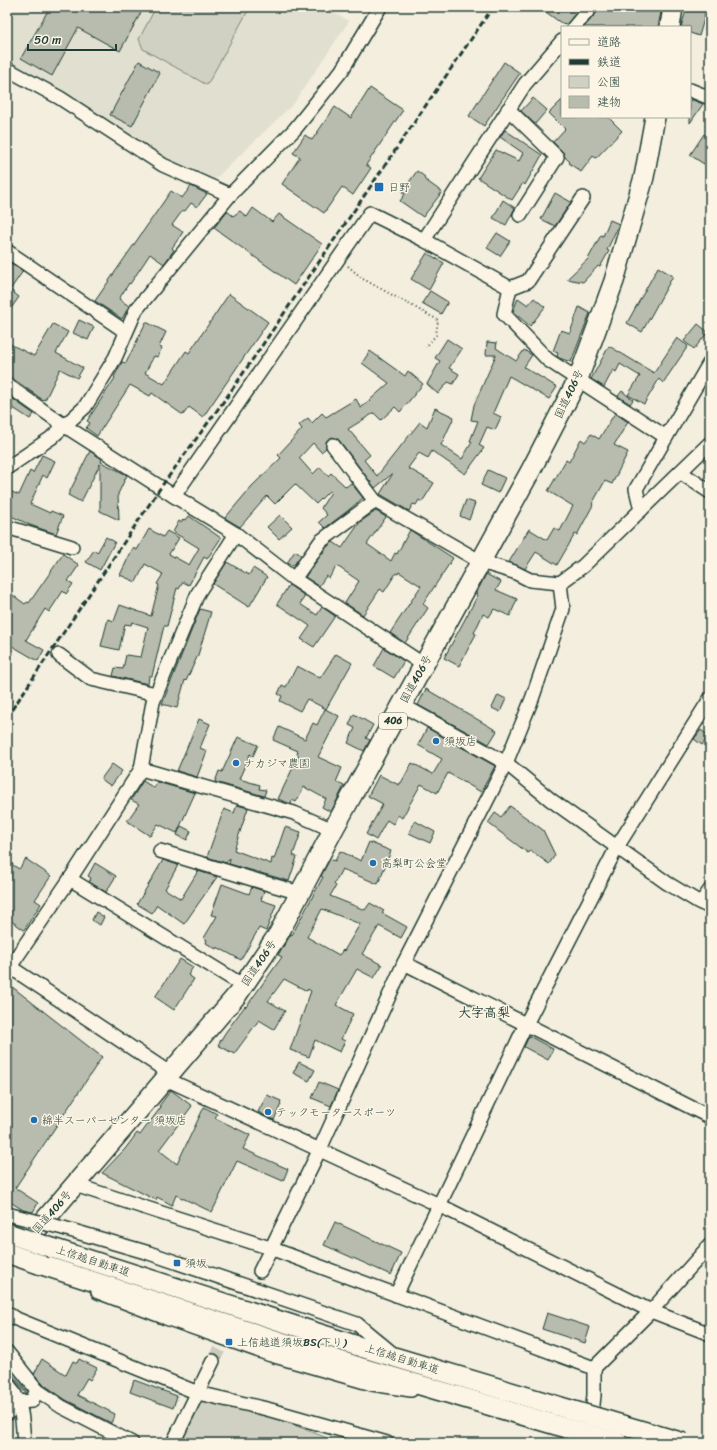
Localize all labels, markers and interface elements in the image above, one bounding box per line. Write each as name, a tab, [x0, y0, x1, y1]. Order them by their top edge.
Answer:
scale bar	[28, 26, 116, 52]
legend	[561, 26, 691, 118]
text: 50 m	[34, 29, 61, 51]
text: 道路	[597, 31, 621, 53]
text: 鉄道	[597, 51, 621, 73]
text: 公園	[597, 71, 621, 93]
text: 建物	[597, 91, 621, 113]
place label: 日野	[388, 178, 410, 197]
marker: 日野	[373, 181, 385, 193]
street label: 国道406号	[549, 366, 589, 422]
street label: 国道406号	[395, 651, 437, 707]
road number: 406	[379, 713, 407, 729]
place label: 須坂店	[444, 732, 477, 751]
marker: 須坂店	[431, 736, 441, 746]
place label: ナカジマ農園	[244, 754, 310, 773]
marker: ナカジマ農園	[231, 758, 241, 768]
place label: 高梨町公会堂	[381, 854, 447, 873]
marker: 高梨町公会堂	[368, 858, 378, 868]
street label: 国道406号	[236, 936, 282, 990]
district label: 大字高梨	[458, 1001, 510, 1024]
place label: テックモータースポーツ	[276, 1103, 396, 1122]
marker: テックモータースポーツ	[263, 1107, 273, 1117]
place label: 綿半スーパーセンター 須坂店	[42, 1111, 187, 1130]
marker: 綿半スーパーセンター 須坂店	[29, 1115, 39, 1125]
street label: 国道406号	[27, 1186, 77, 1238]
street label: 上信越自動車道	[53, 1240, 133, 1282]
place label: 須坂	[185, 1254, 207, 1273]
marker: 須坂	[172, 1258, 182, 1268]
place label: 上信越道須坂BS(下り)	[237, 1333, 348, 1352]
marker: 上信越道須坂BS(下り)	[224, 1337, 234, 1347]
street label: 上信越自動車道	[362, 1339, 442, 1379]

